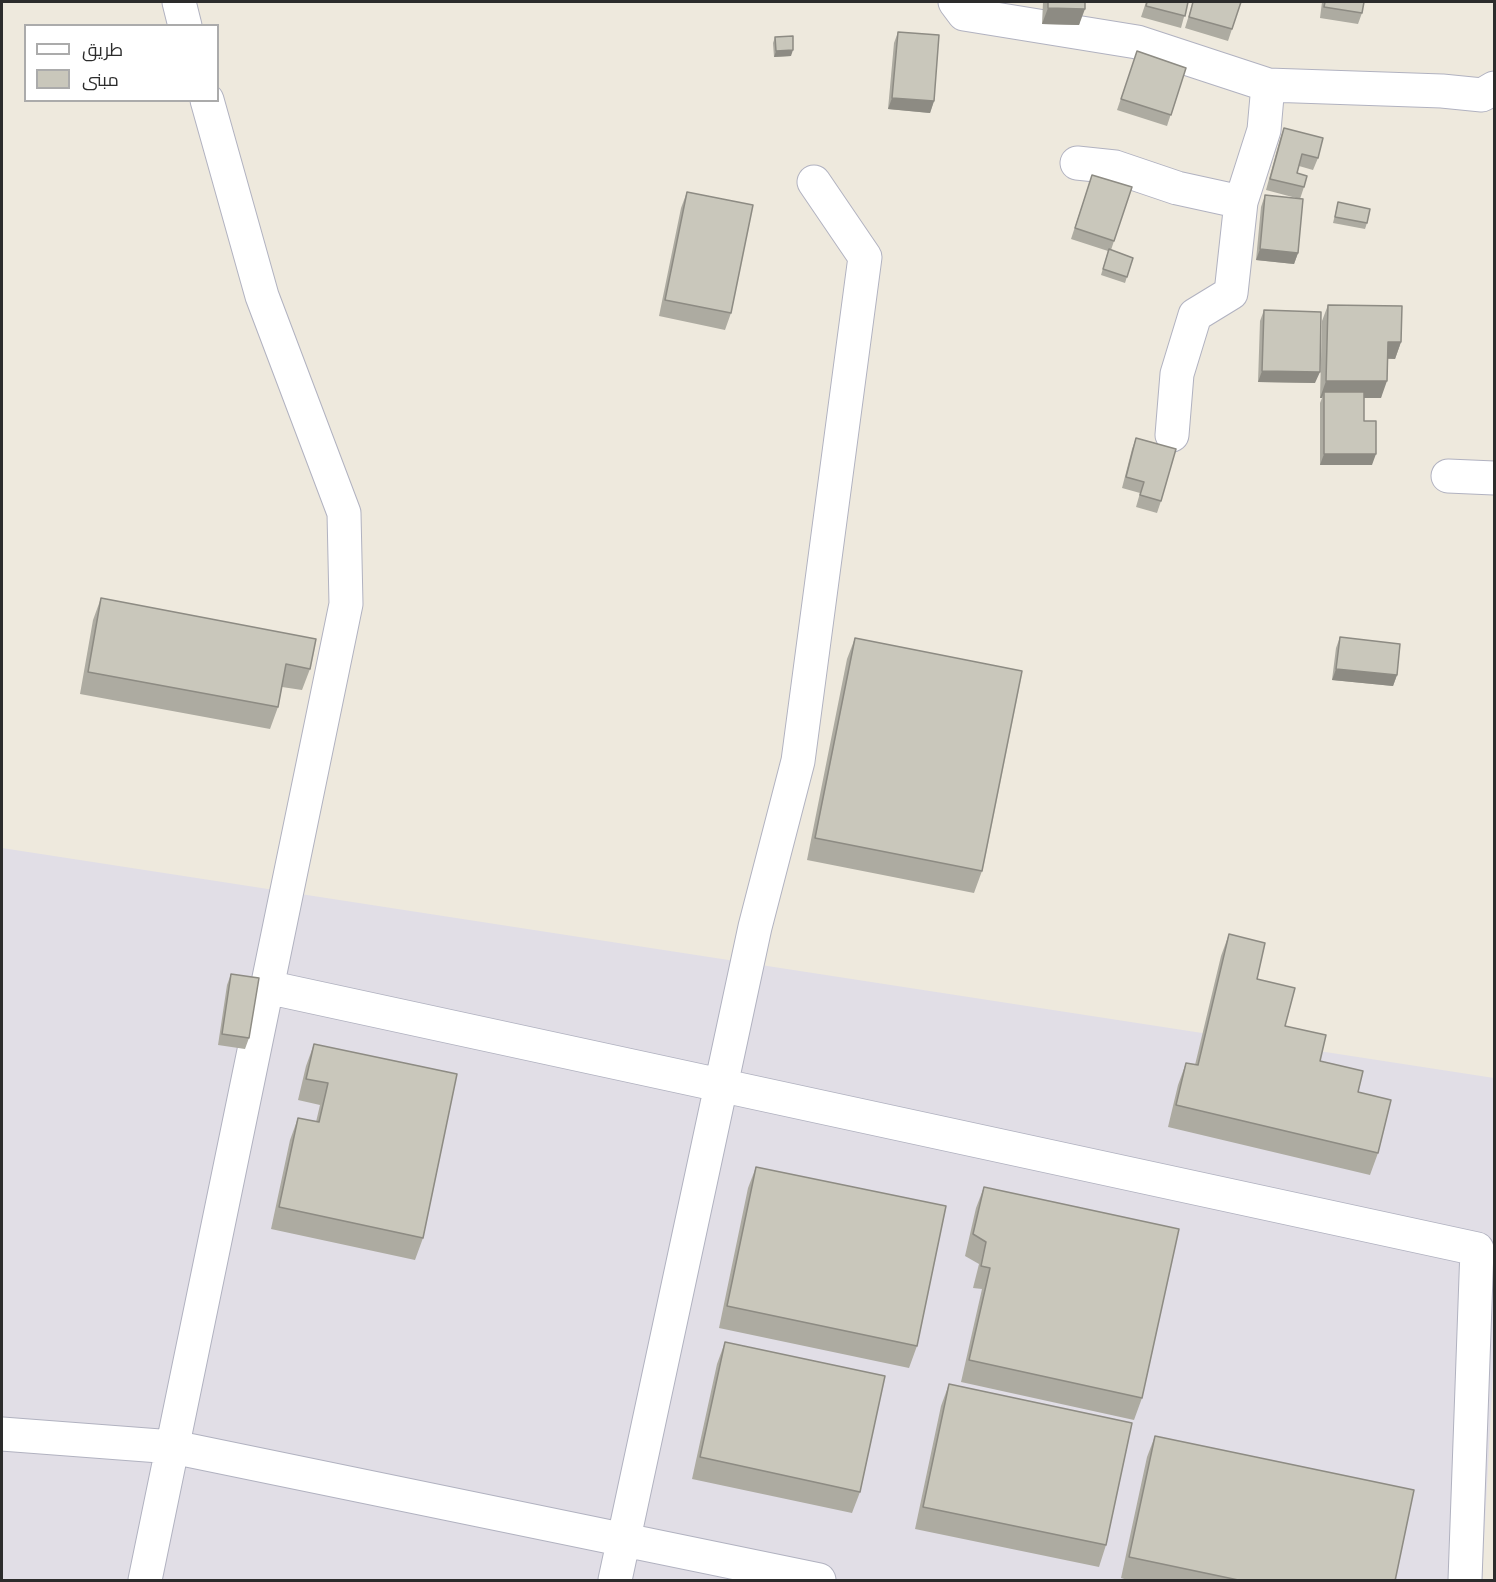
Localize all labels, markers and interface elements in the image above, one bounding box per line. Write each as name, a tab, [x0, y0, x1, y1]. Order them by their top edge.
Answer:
legend	[24, 24, 219, 102]
text: طريق	[82, 39, 123, 59]
text: مبنى	[82, 69, 119, 89]

